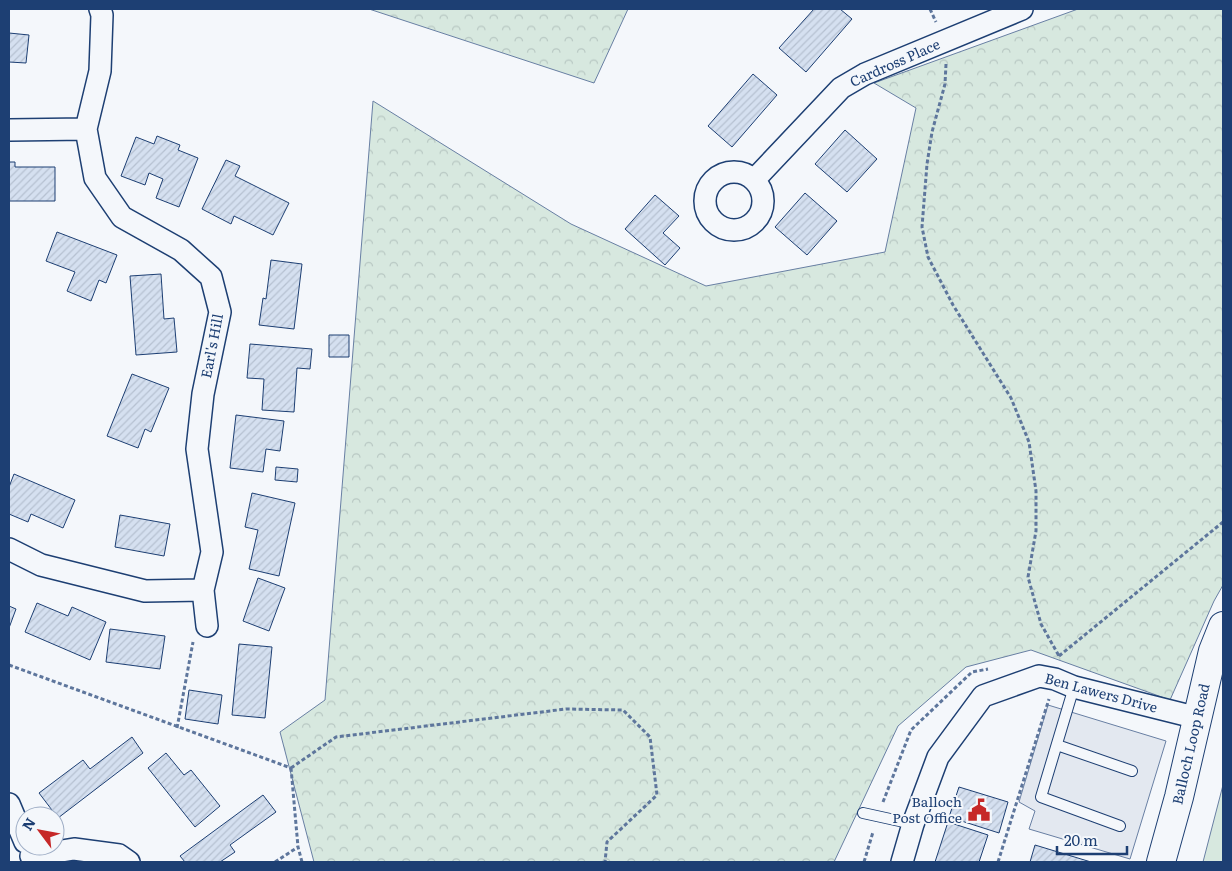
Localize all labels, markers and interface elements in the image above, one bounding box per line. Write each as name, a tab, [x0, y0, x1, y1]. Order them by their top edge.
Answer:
street label: Cardross Place	[846, 33, 943, 91]
street label: Earl's Hill	[195, 312, 227, 380]
street label: Ben Lawers Drive	[1043, 667, 1160, 717]
street label: Balloch Loop Road	[1166, 681, 1214, 806]
place label: Balloch Post Office	[892, 791, 962, 827]
public building icon: Balloch Post Office	[966, 797, 992, 823]
north arrow	[15, 806, 65, 856]
text: N	[17, 813, 40, 834]
scale bar	[1057, 824, 1127, 856]
text: 20 m	[1064, 828, 1098, 851]

